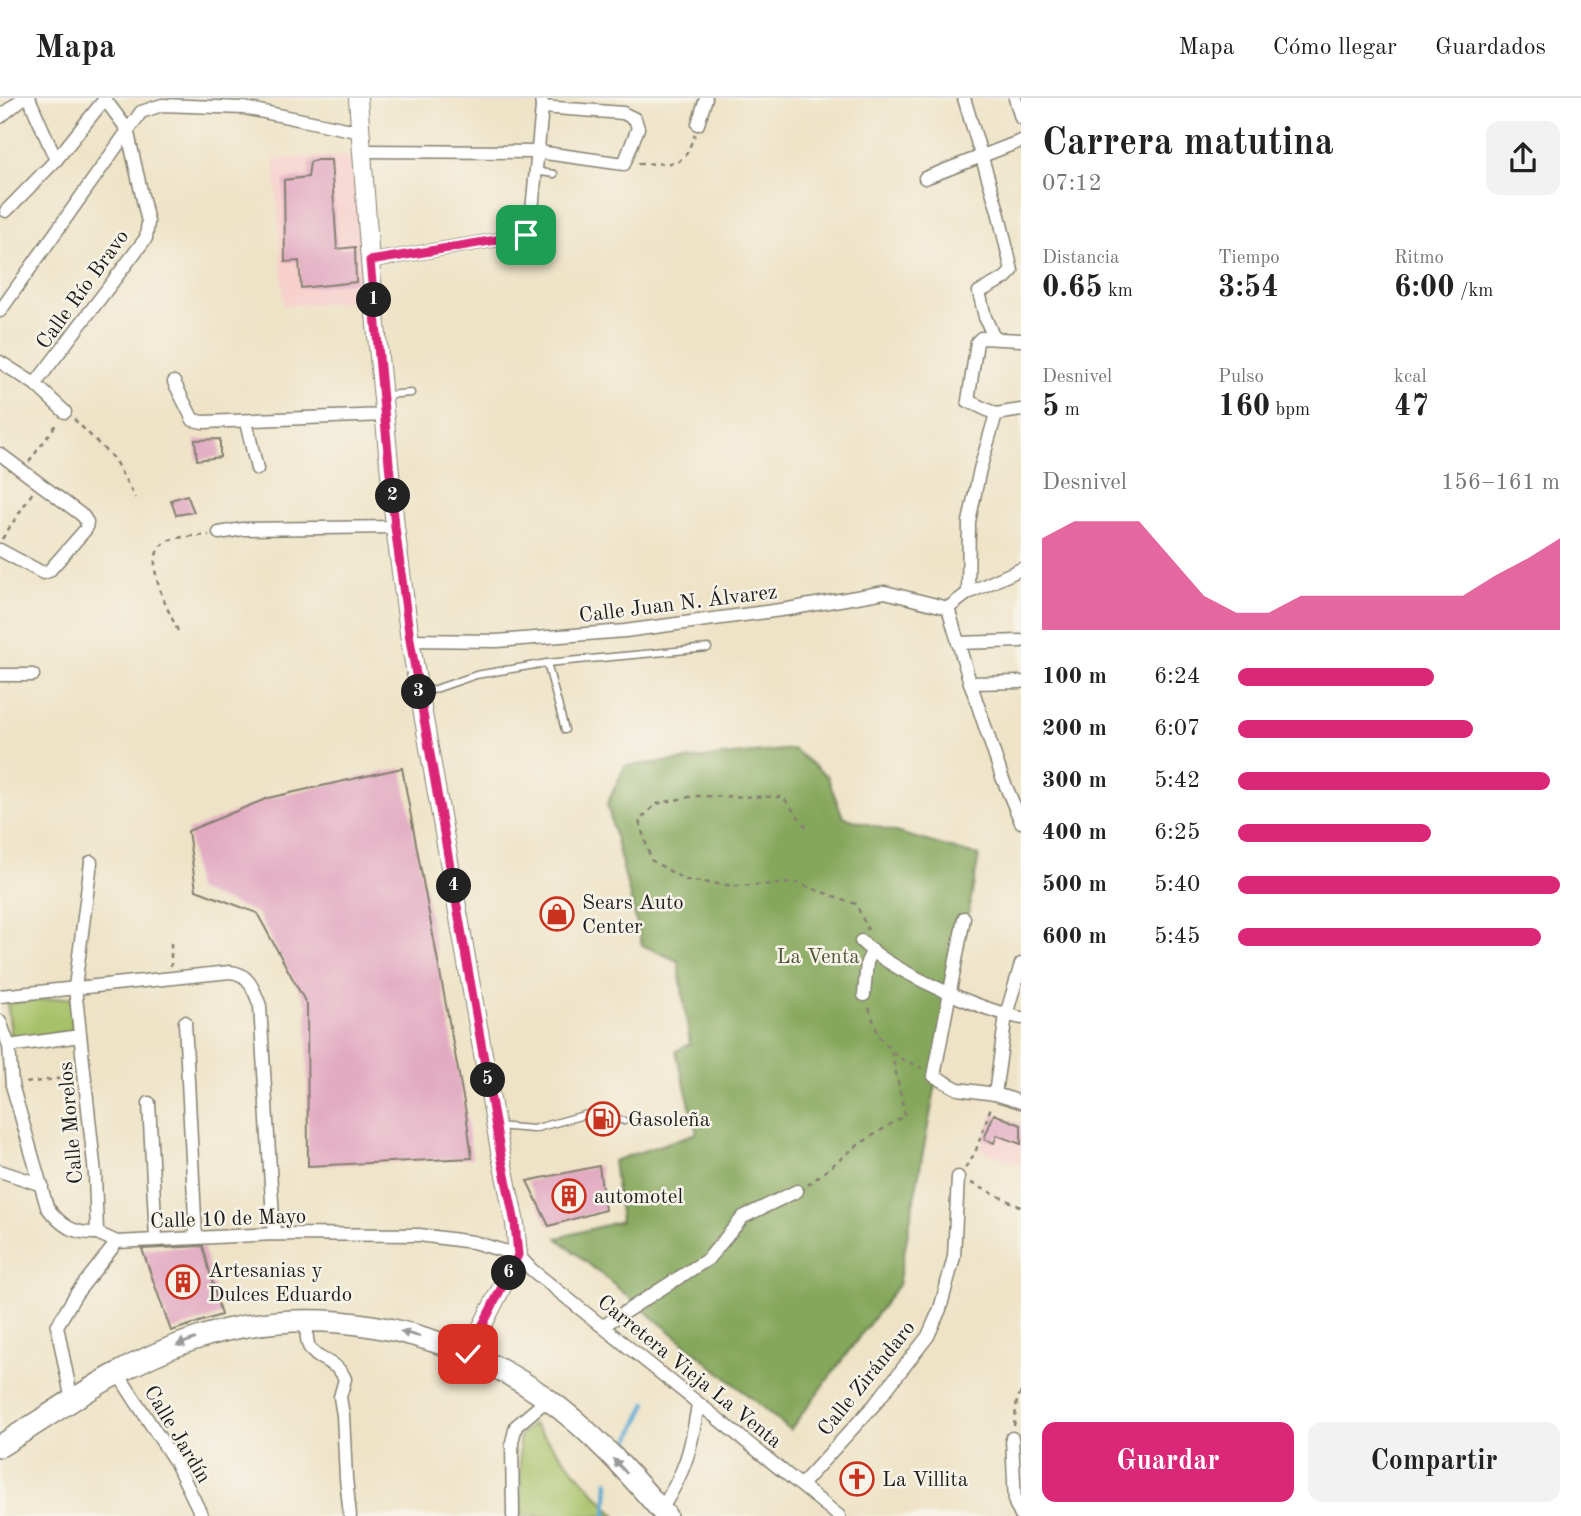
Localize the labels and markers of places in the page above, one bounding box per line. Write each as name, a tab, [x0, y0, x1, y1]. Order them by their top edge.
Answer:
pin	[496, 205, 556, 265]
pin: 1	[356, 282, 392, 318]
pin: 2	[376, 478, 410, 514]
pin: 3	[402, 674, 436, 710]
pin: 4	[436, 868, 472, 904]
place label: Sears Auto Center	[582, 893, 684, 938]
shop icon: Sears Auto Center	[538, 895, 576, 933]
pin: 5	[470, 1062, 505, 1098]
fuel station icon: Gasoleña	[584, 1100, 622, 1138]
place label: Gasoleña	[628, 1110, 710, 1131]
building icon: automotel	[550, 1177, 588, 1215]
place label: automotel	[594, 1187, 683, 1208]
pin: 6	[491, 1256, 526, 1290]
place label: Artesanias y Dulces Eduardo	[208, 1261, 352, 1306]
building icon: Artesanias y Dulces Eduardo	[164, 1263, 202, 1301]
pin	[438, 1324, 498, 1384]
church icon: La Villita	[838, 1460, 876, 1498]
place label: La Villita	[882, 1470, 968, 1491]

